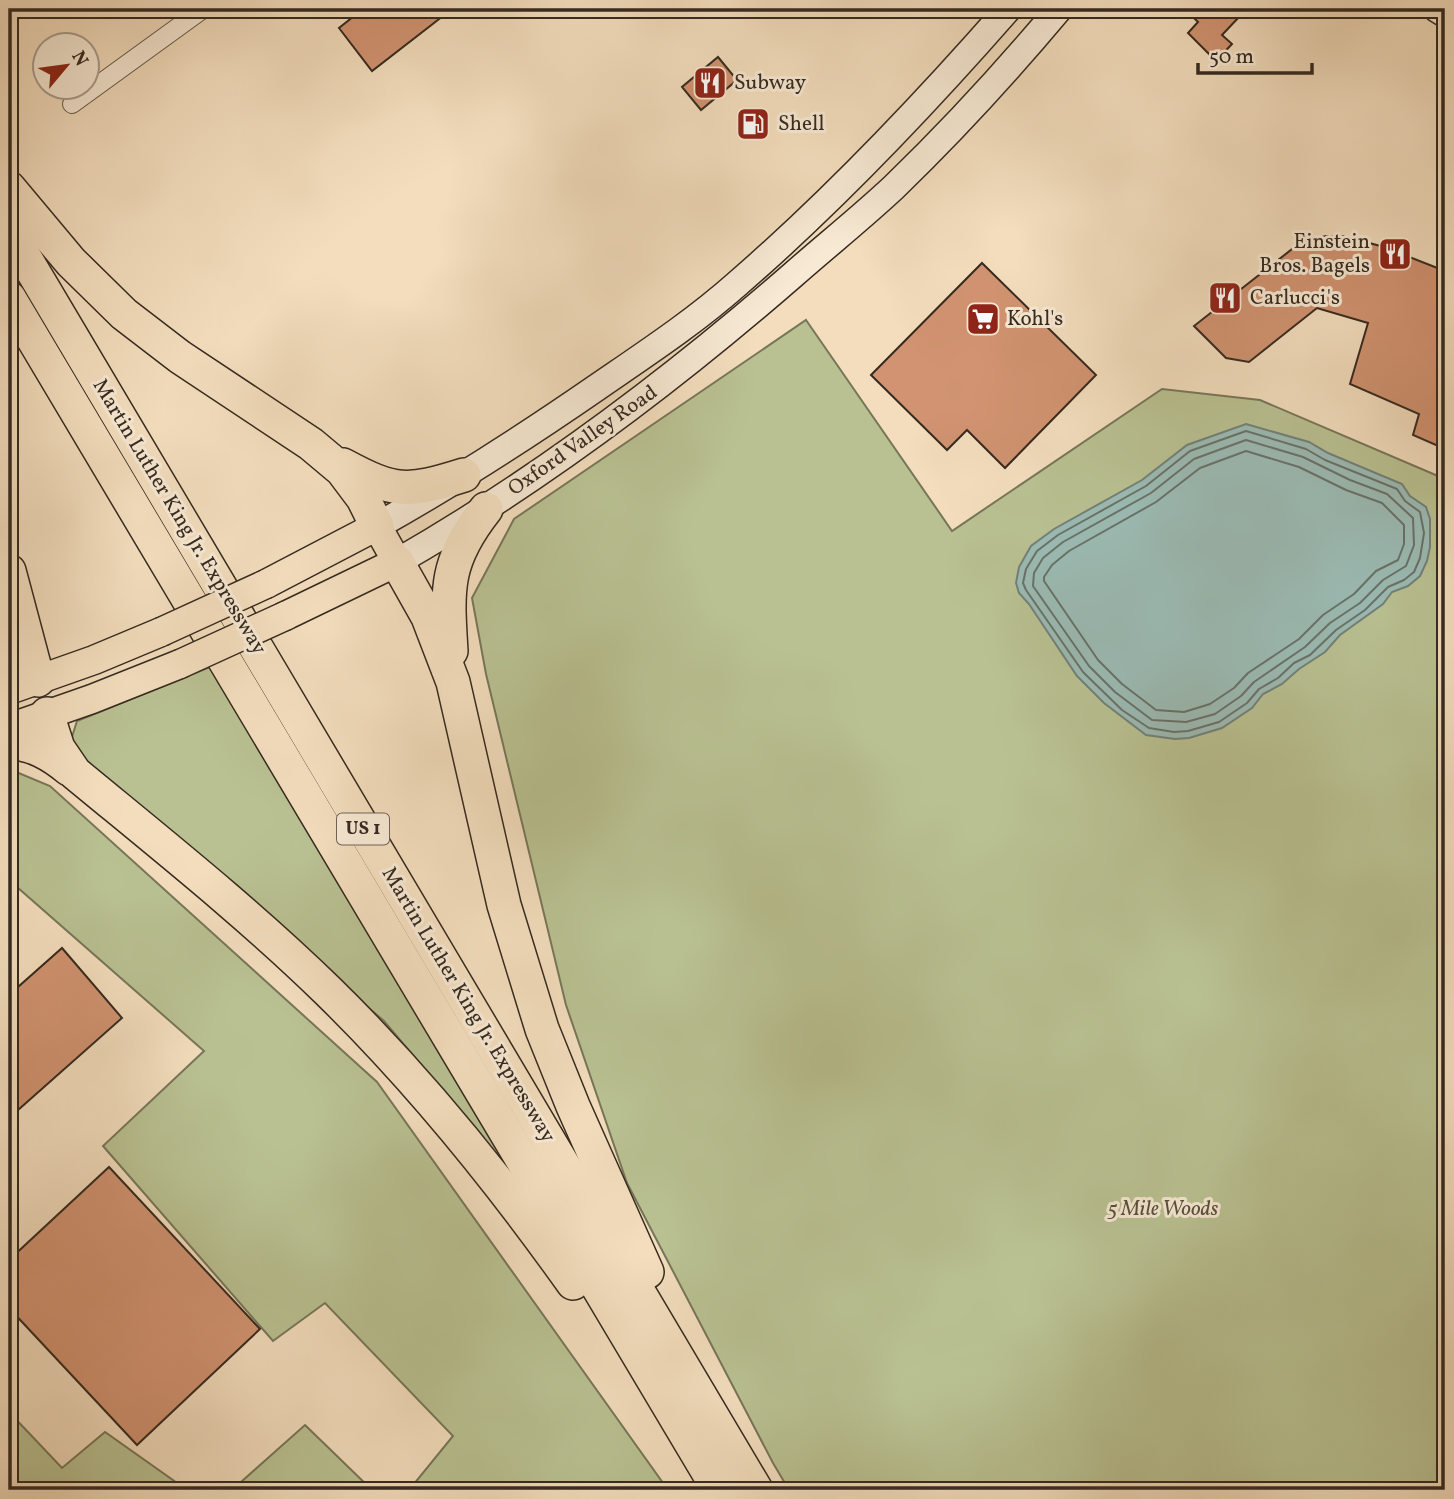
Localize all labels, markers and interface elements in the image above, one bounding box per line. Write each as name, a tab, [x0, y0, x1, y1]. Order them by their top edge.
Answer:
north arrow	[32, 32, 102, 102]
scale bar	[1198, 32, 1312, 76]
text: 50 m	[1209, 43, 1254, 72]
text: N	[64, 46, 94, 71]
restaurant icon: Subway	[691, 64, 729, 102]
place label: Subway	[734, 69, 807, 98]
fuel station icon: Shell	[734, 105, 772, 143]
place label: Shell	[778, 110, 825, 139]
place label: Einstein Bros. Bagels	[1259, 228, 1370, 281]
restaurant icon: Einstein Bros. Bagels	[1376, 235, 1414, 273]
restaurant icon: Carlucci's	[1206, 279, 1244, 317]
place label: Carlucci's	[1250, 284, 1340, 313]
supermarket icon: Kohl's	[964, 300, 1002, 338]
place label: Kohl's	[1007, 305, 1063, 334]
street label: Martin Luther King Jr. Expressway	[85, 374, 273, 661]
street label: Oxford Valley Road	[502, 379, 664, 503]
road number: US 1	[337, 814, 389, 844]
street label: Martin Luther King Jr. Expressway	[374, 862, 562, 1149]
park label: 5 Mile Woods	[1107, 1195, 1219, 1224]

